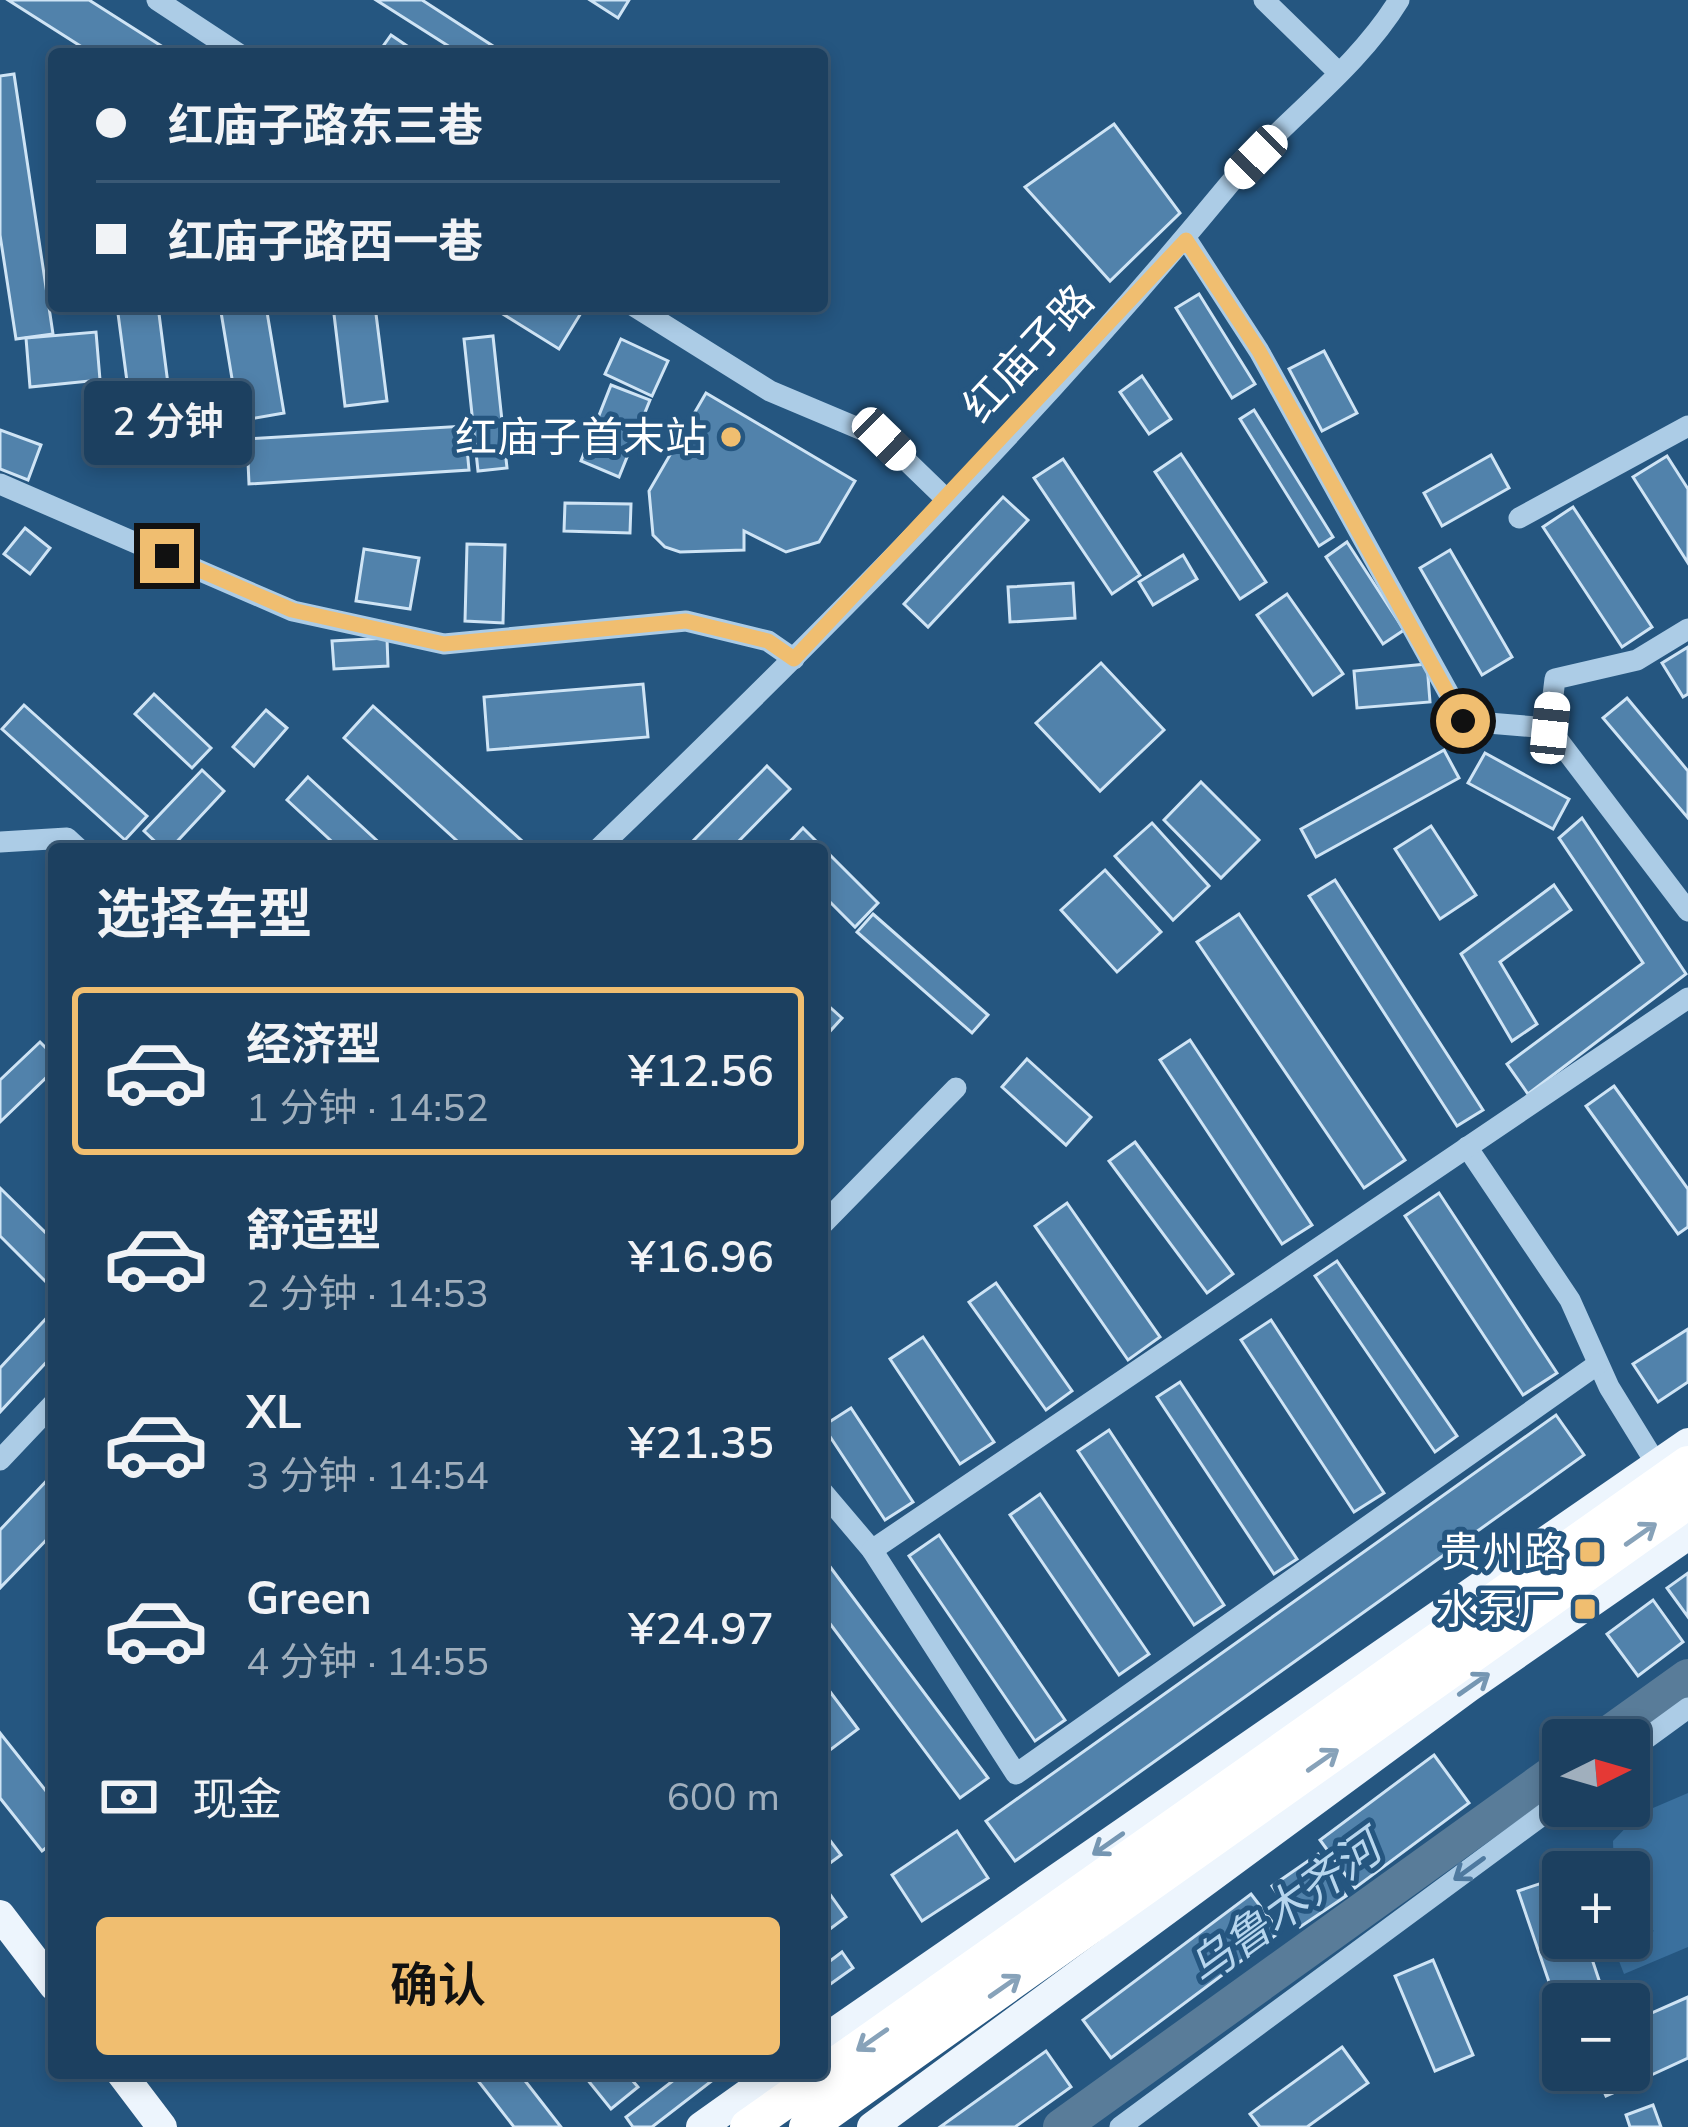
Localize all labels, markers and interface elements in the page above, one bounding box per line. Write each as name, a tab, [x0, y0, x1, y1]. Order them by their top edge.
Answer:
text: 红庙子路东三巷	[168, 96, 483, 157]
car	[1218, 119, 1294, 195]
text: 红庙子路西一巷	[168, 212, 483, 273]
street label: 红庙子路	[951, 273, 1107, 435]
callout: 2 分钟	[83, 382, 251, 466]
text: 2 分钟	[112, 396, 224, 449]
car	[846, 401, 922, 477]
place label: 红庙子首末站	[455, 410, 707, 467]
marker: 红庙子首末站	[718, 424, 744, 450]
route end	[140, 529, 194, 583]
car	[1528, 690, 1572, 766]
route start	[1436, 694, 1490, 748]
text: 选择车型	[96, 878, 312, 952]
text: 经济型	[246, 1015, 381, 1076]
icon: car	[102, 1017, 210, 1125]
text: ¥12.56	[628, 1041, 774, 1102]
text: 1 分钟 · 14:52	[246, 1082, 489, 1135]
text: 舒适型	[246, 1201, 381, 1262]
icon: car	[102, 1203, 210, 1311]
text: ¥16.96	[628, 1227, 774, 1288]
text: 2 分钟 · 14:53	[246, 1268, 489, 1321]
text: XL	[246, 1383, 302, 1444]
icon: car	[102, 1389, 210, 1497]
text: ¥21.35	[628, 1413, 774, 1474]
text: 3 分钟 · 14:54	[246, 1450, 489, 1503]
one-way arrow	[1624, 1522, 1657, 1548]
place label: 贵州路	[1440, 1525, 1566, 1582]
marker: 贵州路	[1577, 1539, 1603, 1565]
text: Green	[246, 1569, 372, 1630]
icon: car	[102, 1575, 210, 1683]
place label: 水泵厂	[1435, 1582, 1561, 1639]
marker: 水泵厂	[1572, 1596, 1598, 1622]
text: ¥24.97	[628, 1599, 774, 1660]
text: 4 分钟 · 14:55	[246, 1636, 489, 1689]
one-way arrow	[1457, 1672, 1490, 1697]
north arrow	[1542, 1719, 1650, 1827]
map controls	[1542, 1719, 1650, 2091]
one-way arrow	[1306, 1748, 1339, 1774]
icon: cash	[96, 1764, 162, 1830]
text: 现金	[192, 1770, 282, 1831]
text: 600 m	[666, 1771, 780, 1824]
water label: 乌鲁木齐河	[1176, 1814, 1400, 2000]
one-way arrow	[1092, 1831, 1125, 1856]
button: +	[1542, 1851, 1650, 1959]
one-way arrow	[1453, 1856, 1486, 1882]
button: 确认	[96, 1917, 780, 2055]
one-way arrow	[988, 1974, 1021, 1999]
button: −	[1542, 1983, 1650, 2091]
one-way arrow	[856, 2027, 889, 2052]

